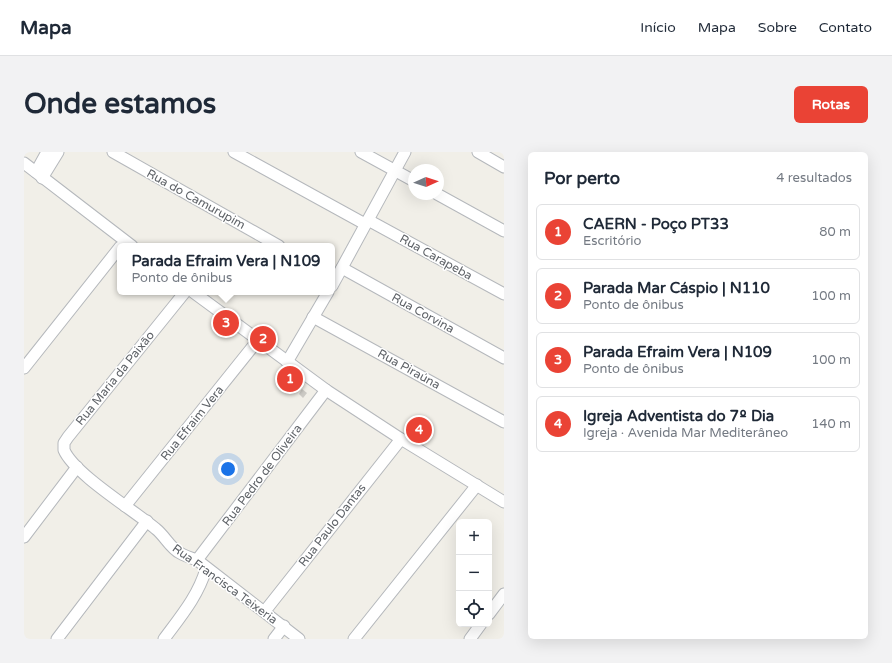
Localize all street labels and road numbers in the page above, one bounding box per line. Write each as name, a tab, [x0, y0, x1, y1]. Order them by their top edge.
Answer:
street label: Rua do Camurupim	[144, 166, 248, 232]
street label: Rua Carapeba	[397, 231, 475, 283]
street label: Rua Corvina	[389, 290, 457, 336]
street label: Rua Maria da Paixão	[73, 328, 157, 428]
street label: Rua Piraúna	[375, 346, 443, 392]
street label: Rua Efraim Vera	[158, 383, 226, 463]
street label: Rua Pedro de Oliveira	[219, 422, 305, 528]
street label: Rua Paulo Dantas	[295, 481, 369, 569]
street label: Rua Francisca Teixeria	[170, 541, 280, 627]

